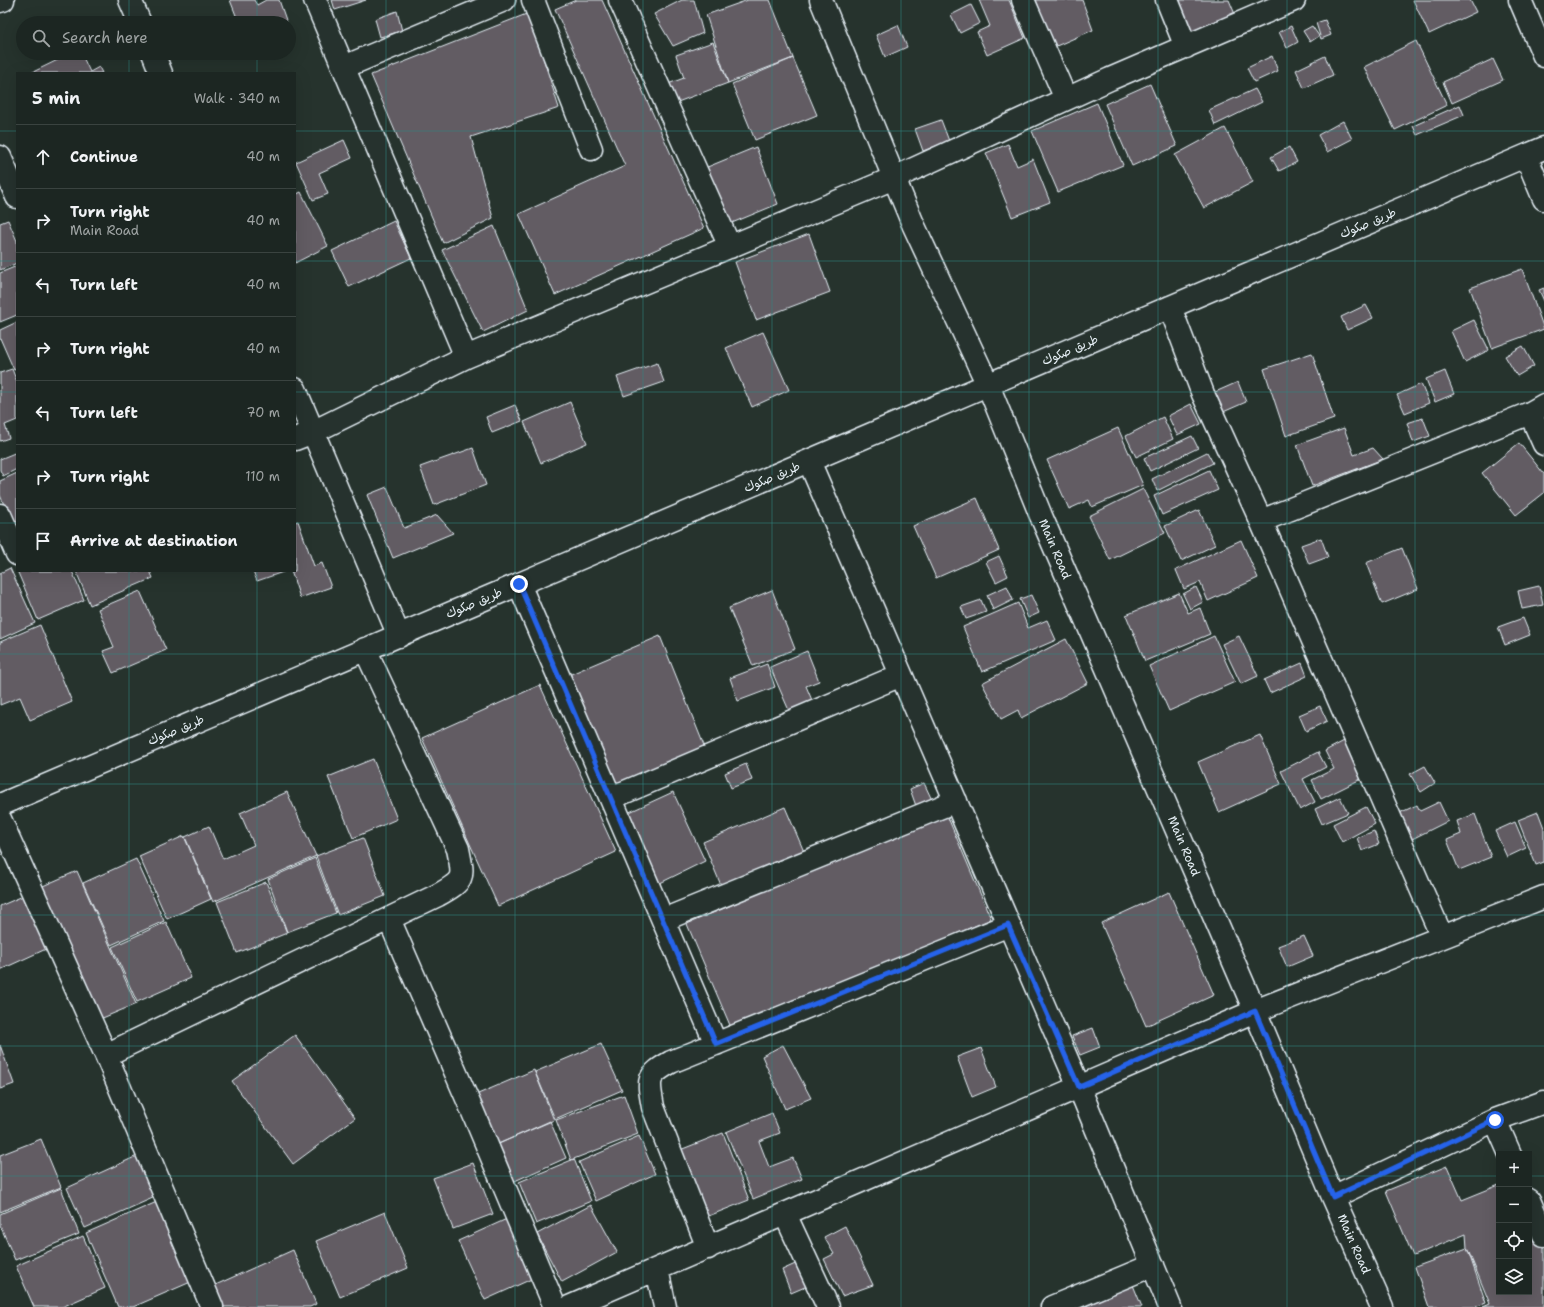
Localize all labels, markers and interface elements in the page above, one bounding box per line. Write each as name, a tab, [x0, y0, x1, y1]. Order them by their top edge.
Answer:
search box	[16, 16, 296, 60]
icon: search	[30, 27, 52, 49]
text: Search here	[62, 28, 148, 48]
text: 5 min	[32, 87, 80, 109]
text: Walk · 340 m	[194, 90, 280, 107]
icon: ahead	[32, 146, 54, 168]
text: Continue	[70, 147, 138, 167]
text: 40 m	[246, 148, 280, 165]
text: Turn right	[70, 202, 150, 222]
street label: طريق صكوك	[1337, 204, 1399, 242]
icon: right	[32, 210, 54, 232]
text: 40 m	[246, 212, 280, 229]
text: Main Road	[70, 222, 139, 239]
icon: left	[32, 274, 54, 296]
text: Turn left	[70, 275, 138, 295]
text: 40 m	[246, 276, 280, 293]
street label: طريق صكوك	[1039, 331, 1101, 369]
icon: right	[32, 338, 54, 360]
text: Turn right	[70, 339, 150, 359]
text: 40 m	[246, 340, 280, 357]
icon: left	[32, 402, 54, 424]
text: Turn left	[70, 403, 138, 423]
text: 70 m	[246, 404, 280, 421]
street label: طريق صكوك	[741, 458, 803, 496]
icon: right	[32, 466, 54, 488]
text: Turn right	[70, 467, 150, 487]
text: 110 m	[245, 468, 280, 485]
street label: Main Road	[1035, 517, 1075, 582]
icon: arrive	[32, 530, 54, 552]
text: Arrive at destination	[70, 531, 238, 551]
route end	[510, 575, 528, 593]
street label: طريق صكوك	[443, 584, 505, 622]
street label: طريق صكوك	[145, 711, 207, 749]
street label: Main Road	[1164, 814, 1204, 879]
route start	[1486, 1111, 1504, 1129]
map controls	[1496, 1151, 1532, 1295]
button: +	[1496, 1151, 1532, 1187]
button: −	[1496, 1187, 1532, 1223]
street label: Main Road	[1334, 1212, 1374, 1277]
button: locate	[1496, 1223, 1532, 1259]
button: layers	[1496, 1259, 1532, 1295]

